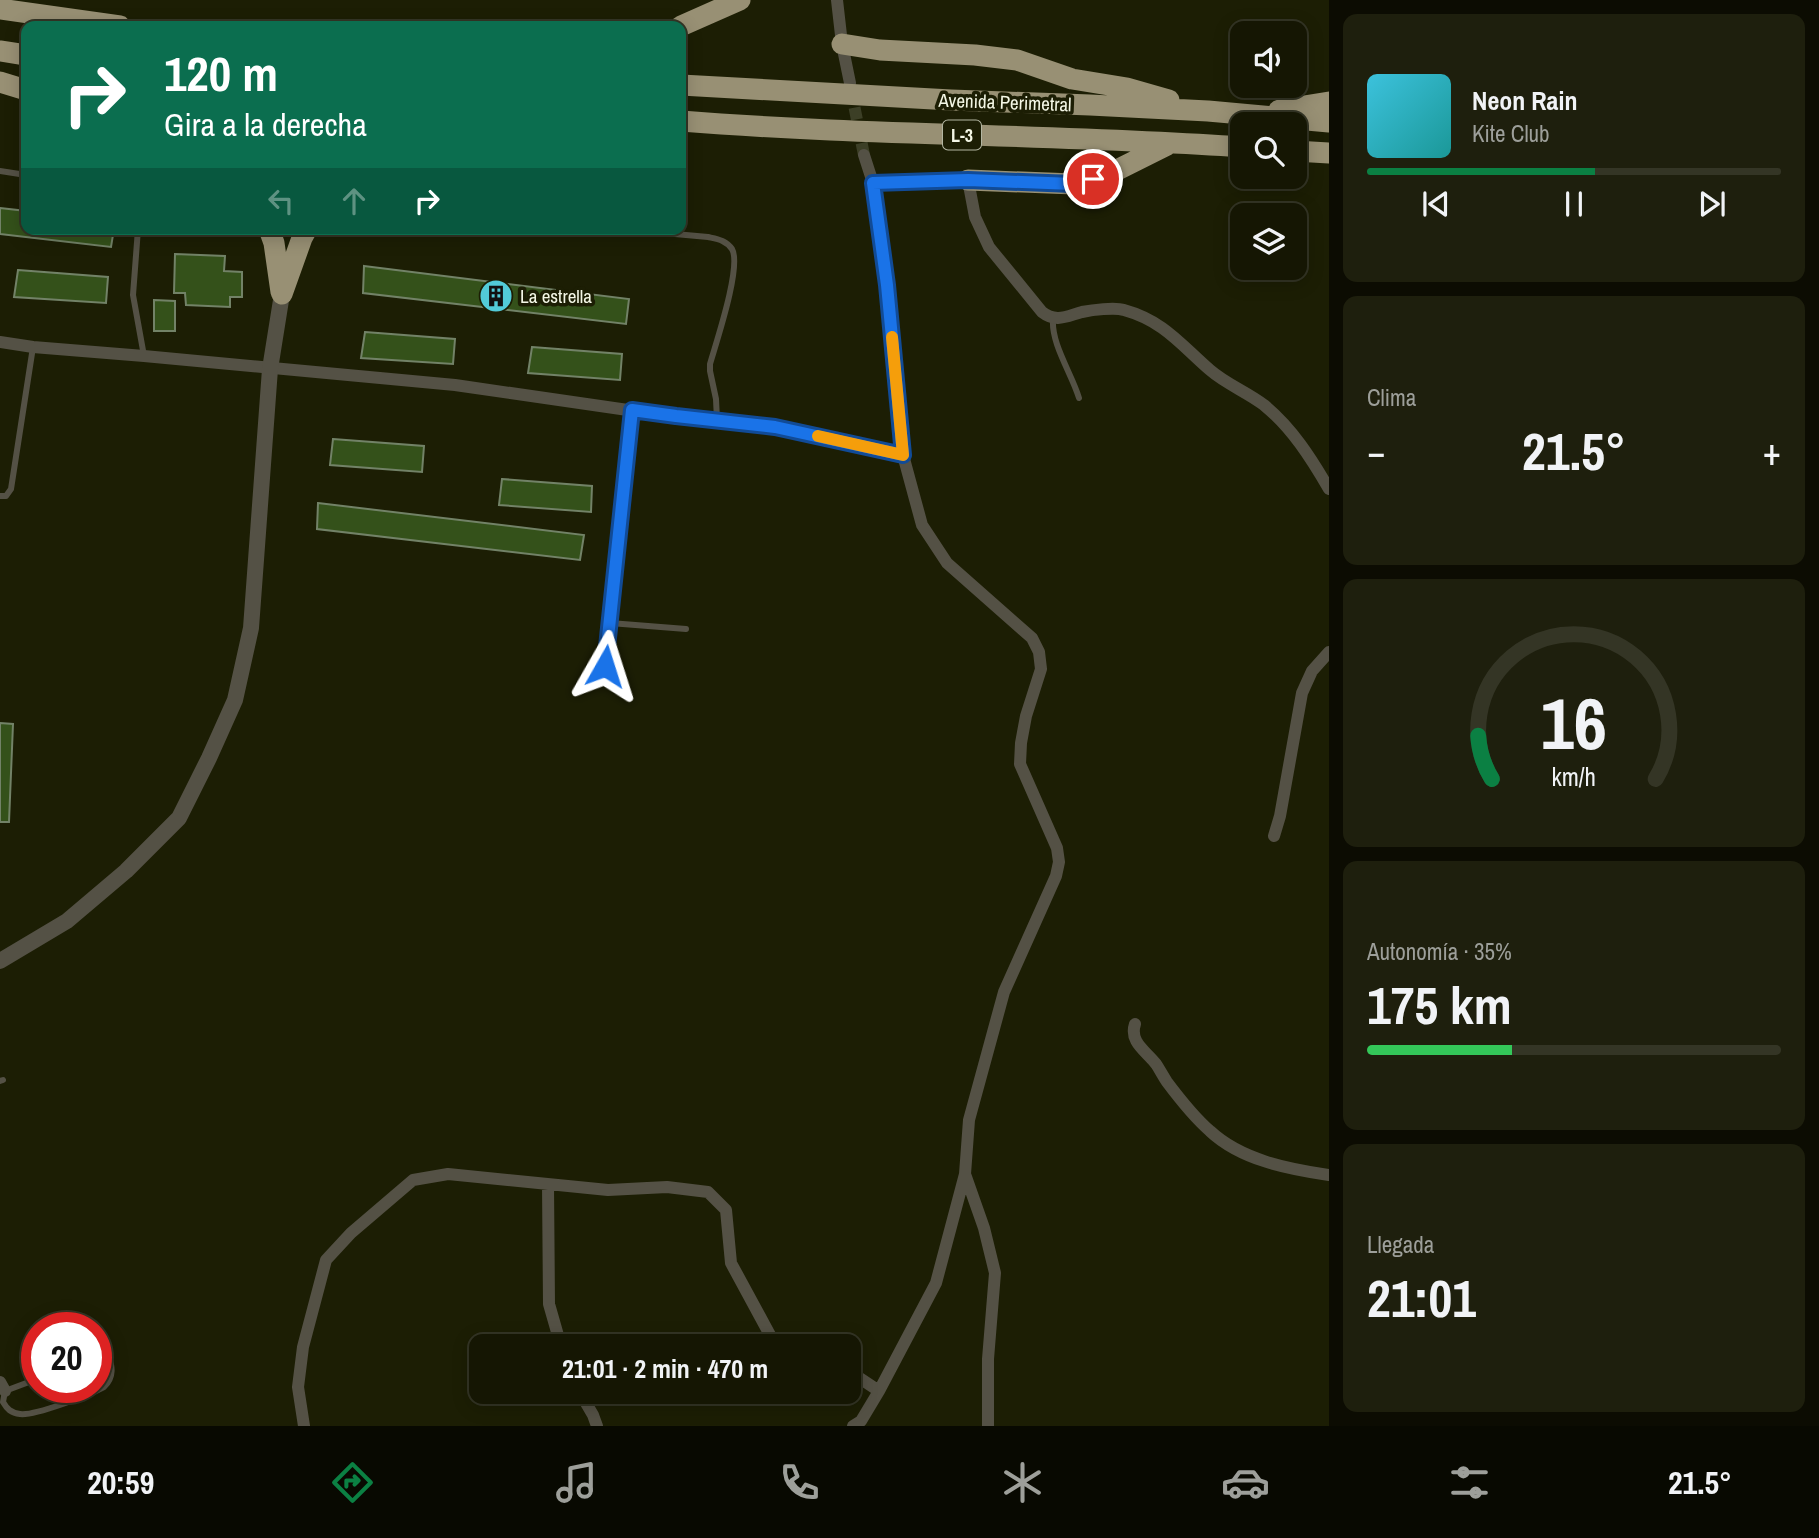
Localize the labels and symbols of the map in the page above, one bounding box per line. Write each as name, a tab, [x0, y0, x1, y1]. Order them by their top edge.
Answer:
street label: Avenida Perimetral	[937, 87, 1072, 117]
road number: L-3	[943, 120, 981, 150]
pin	[1063, 149, 1123, 209]
building icon: La estrella	[477, 277, 515, 315]
place label: La estrella	[520, 283, 592, 309]
position arrow	[568, 629, 642, 703]
speed limit sign: 20	[21, 1312, 112, 1403]

